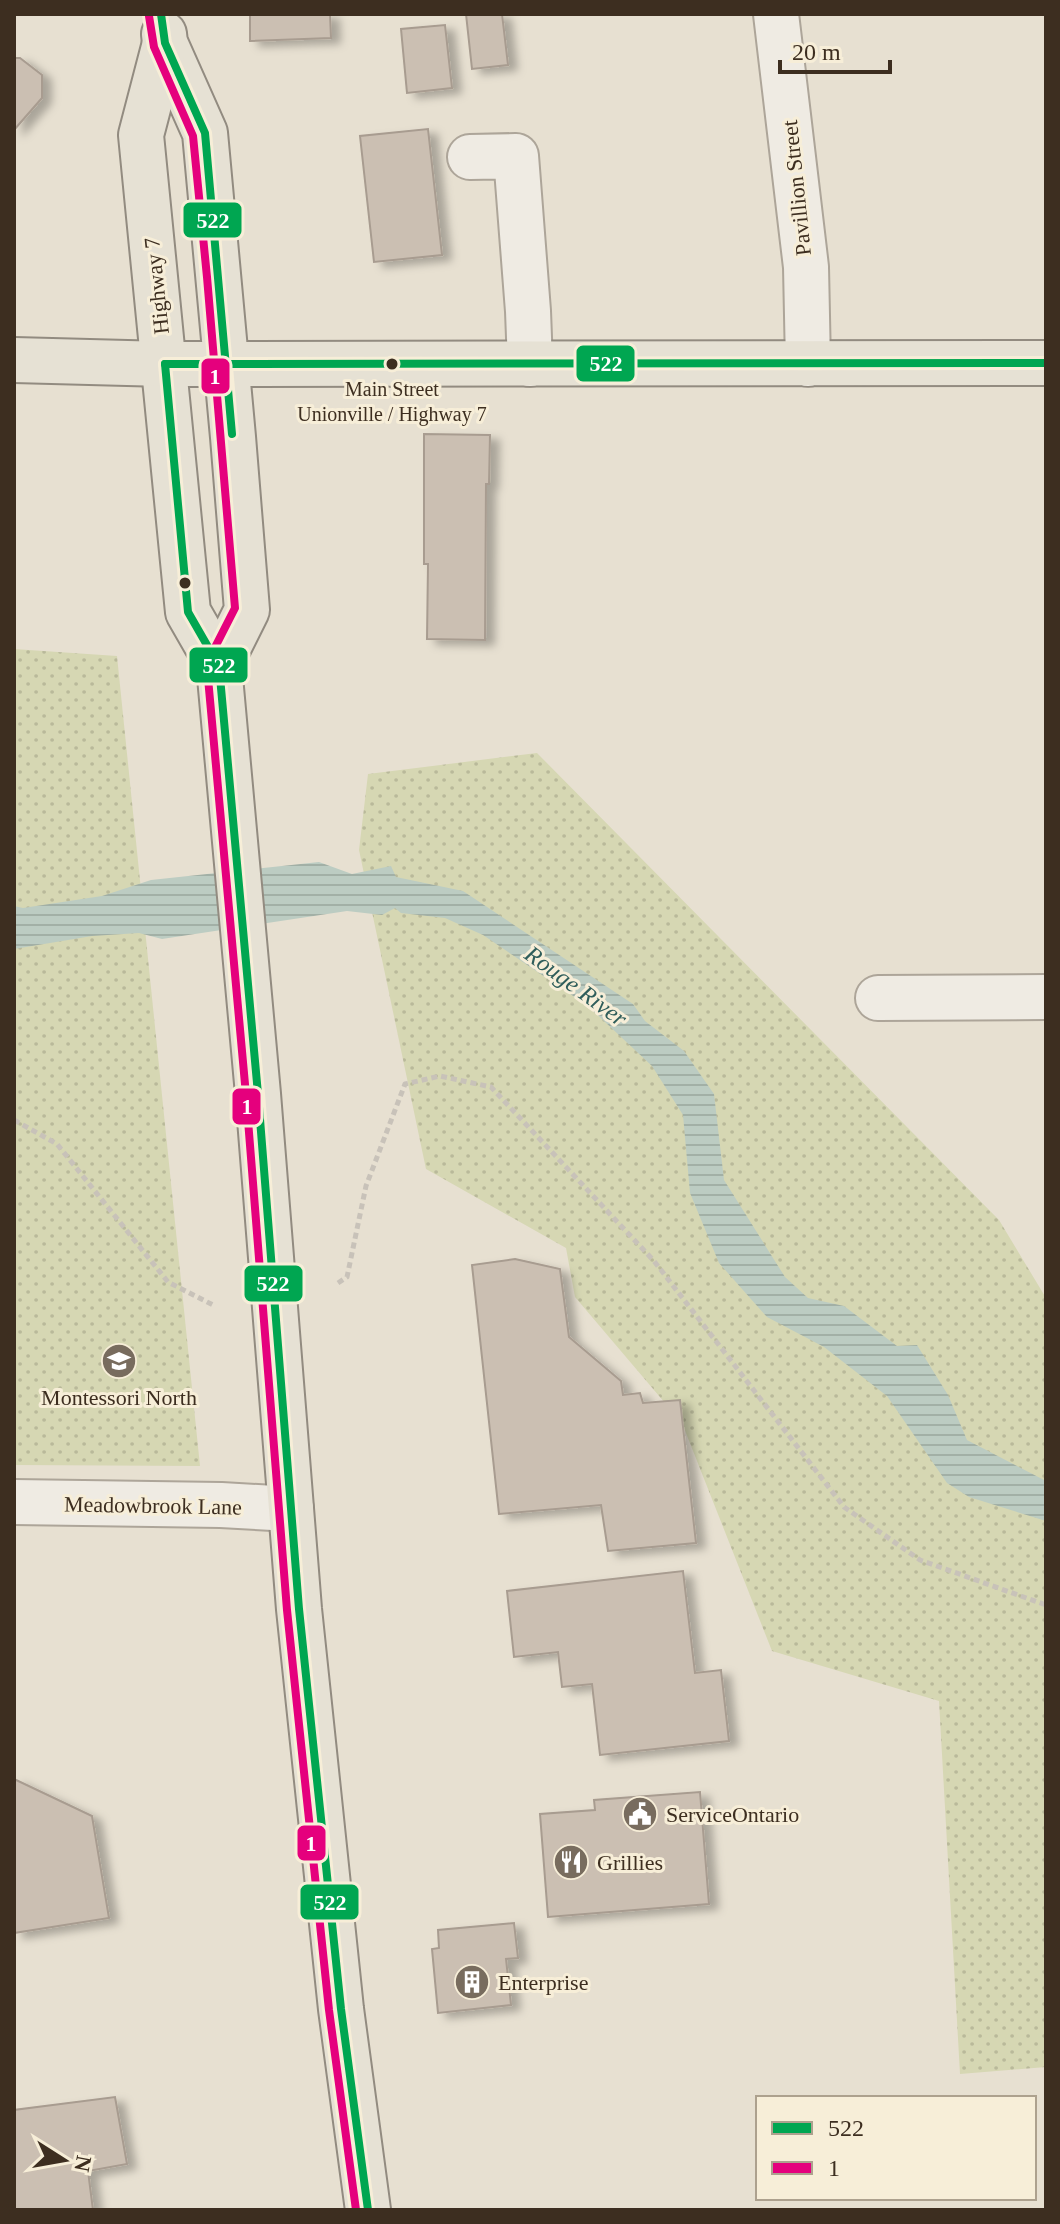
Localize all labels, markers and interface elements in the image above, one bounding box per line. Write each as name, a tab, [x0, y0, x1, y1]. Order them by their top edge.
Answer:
scale bar	[780, 24, 890, 74]
text: 20 m	[792, 39, 841, 65]
street label: Pavillion Street	[777, 119, 816, 257]
line badge: 522	[182, 201, 243, 239]
text: 522	[197, 208, 230, 233]
street label: Highway 7	[139, 236, 174, 336]
line badge: 522	[575, 344, 636, 383]
text: 522	[590, 351, 623, 376]
marker: Main Street Unionville / Highway 7	[384, 356, 400, 372]
line badge: 1	[200, 357, 231, 395]
text: 1	[210, 364, 221, 389]
place label: Main Street Unionville / Highway 7	[297, 378, 487, 426]
unlabelled marker	[177, 575, 193, 591]
line badge: 522	[188, 646, 249, 684]
text: 522	[203, 653, 236, 678]
water label: Rouge River	[519, 940, 632, 1032]
line badge: 1	[231, 1087, 262, 1126]
text: 1	[242, 1094, 253, 1119]
line badge: 522	[243, 1264, 304, 1303]
text: 522	[257, 1271, 290, 1296]
school or university icon: Montessori North	[100, 1342, 138, 1380]
place label: Montessori North	[41, 1385, 197, 1410]
street label: Meadowbrook Lane	[64, 1491, 242, 1520]
public building icon: ServiceOntario	[621, 1795, 659, 1833]
place label: ServiceOntario	[666, 1802, 799, 1827]
line badge: 1	[296, 1824, 327, 1862]
text: 1	[306, 1831, 317, 1856]
restaurant icon: Grillies	[552, 1843, 590, 1881]
place label: Grillies	[597, 1850, 663, 1875]
line badge: 522	[299, 1883, 360, 1921]
text: 522	[314, 1890, 347, 1915]
building icon: Enterprise	[453, 1963, 491, 2001]
place label: Enterprise	[498, 1970, 588, 1995]
legend	[756, 2096, 1036, 2200]
text: 522	[828, 2115, 864, 2141]
north arrow	[24, 2120, 104, 2200]
text: N	[69, 2154, 97, 2174]
text: 1	[828, 2155, 840, 2181]

